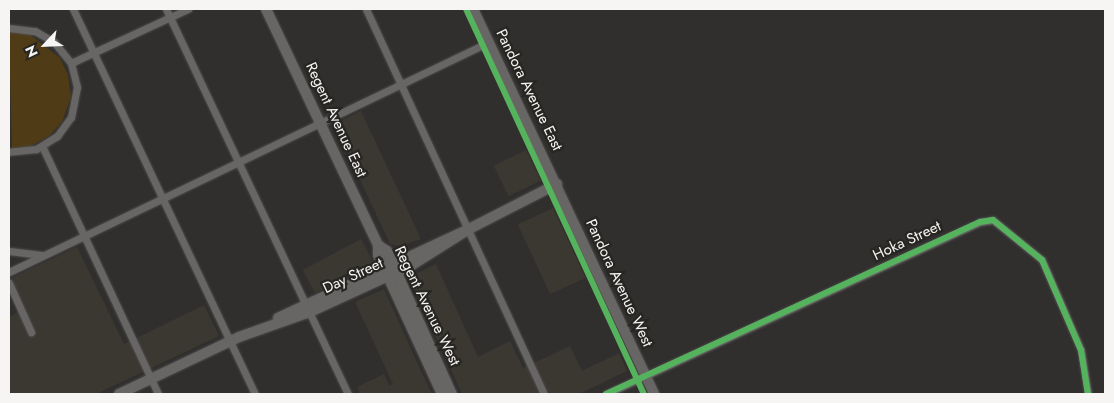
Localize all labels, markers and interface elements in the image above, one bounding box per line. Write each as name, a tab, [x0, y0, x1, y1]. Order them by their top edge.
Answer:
north arrow	[20, 20, 70, 70]
street label: Pandora Avenue East	[492, 26, 566, 154]
text: N	[20, 42, 43, 61]
street label: Regent Avenue East	[301, 60, 371, 180]
street label: Pandora Avenue West	[582, 216, 656, 350]
street label: Hoka Street	[870, 217, 944, 265]
street label: Regent Avenue West	[390, 243, 464, 369]
street label: Day Street	[320, 254, 386, 298]

